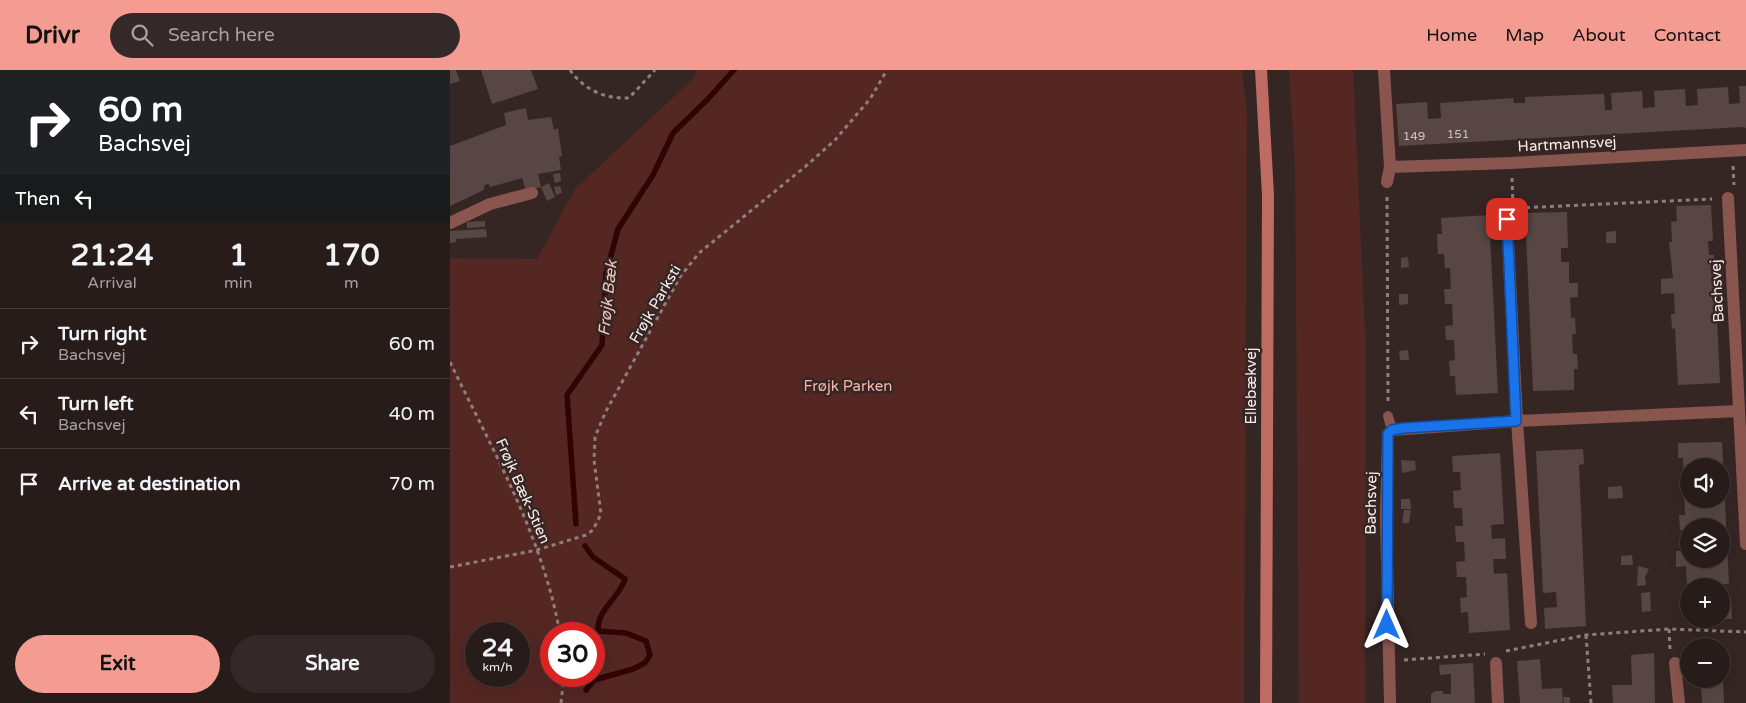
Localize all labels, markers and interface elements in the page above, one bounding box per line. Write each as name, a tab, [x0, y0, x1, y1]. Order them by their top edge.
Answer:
search box	[110, 13, 460, 58]
text: Drivr	[25, 21, 80, 50]
icon: search	[128, 21, 156, 49]
text: Search here	[168, 24, 275, 46]
text: Home	[1426, 24, 1477, 46]
text: Map	[1505, 24, 1544, 46]
text: About	[1572, 24, 1626, 46]
text: Contact	[1654, 24, 1721, 46]
text: 60 m	[98, 89, 183, 131]
icon: right	[15, 90, 80, 155]
house number: 151	[1447, 127, 1469, 141]
house number: 149	[1403, 129, 1425, 143]
text: Bachsvej	[98, 131, 191, 157]
street label: Hartmannsvej	[1517, 132, 1617, 156]
icon: left	[70, 185, 98, 213]
text: Then	[15, 188, 60, 210]
pin	[1486, 198, 1528, 240]
icon: arrive	[1493, 205, 1521, 233]
text: 21:24	[70, 237, 154, 274]
text: 1	[229, 237, 248, 274]
text: 170	[323, 237, 380, 274]
water label: Frøjk Bæk	[594, 258, 622, 337]
street label: Bachsvej	[1706, 259, 1728, 323]
street label: Frøjk Parksti	[625, 261, 685, 347]
text: Arrival	[87, 273, 137, 293]
text: min	[224, 273, 253, 293]
text: m	[344, 273, 359, 293]
text: Turn right	[58, 323, 146, 345]
icon: right	[15, 330, 43, 358]
text: 60 m	[389, 333, 435, 355]
text: Bachsvej	[58, 345, 125, 365]
street label: Ellebækvej	[1242, 348, 1260, 424]
park label: Frøjk Parken	[804, 377, 892, 395]
text: Turn left	[58, 393, 134, 415]
icon: left	[15, 400, 43, 428]
text: 40 m	[389, 403, 435, 425]
text: Bachsvej	[58, 415, 125, 435]
street label: Frøjk Bæk-Stien	[492, 436, 554, 546]
map controls	[1680, 458, 1730, 688]
button: sound	[1680, 458, 1730, 508]
icon: arrive	[15, 470, 43, 498]
street label: Bachsvej	[1361, 471, 1381, 535]
text: Arrive at destination	[58, 473, 241, 495]
text: 70 m	[389, 473, 435, 495]
button: layers	[1680, 518, 1730, 568]
button: +	[1680, 578, 1730, 628]
position arrow	[1360, 598, 1412, 650]
speed limit sign: 30	[540, 622, 605, 687]
text: 24	[482, 633, 513, 663]
button: Exit	[15, 635, 220, 693]
button: Share	[230, 635, 435, 693]
button: −	[1680, 638, 1730, 688]
text: km/h	[482, 660, 513, 674]

